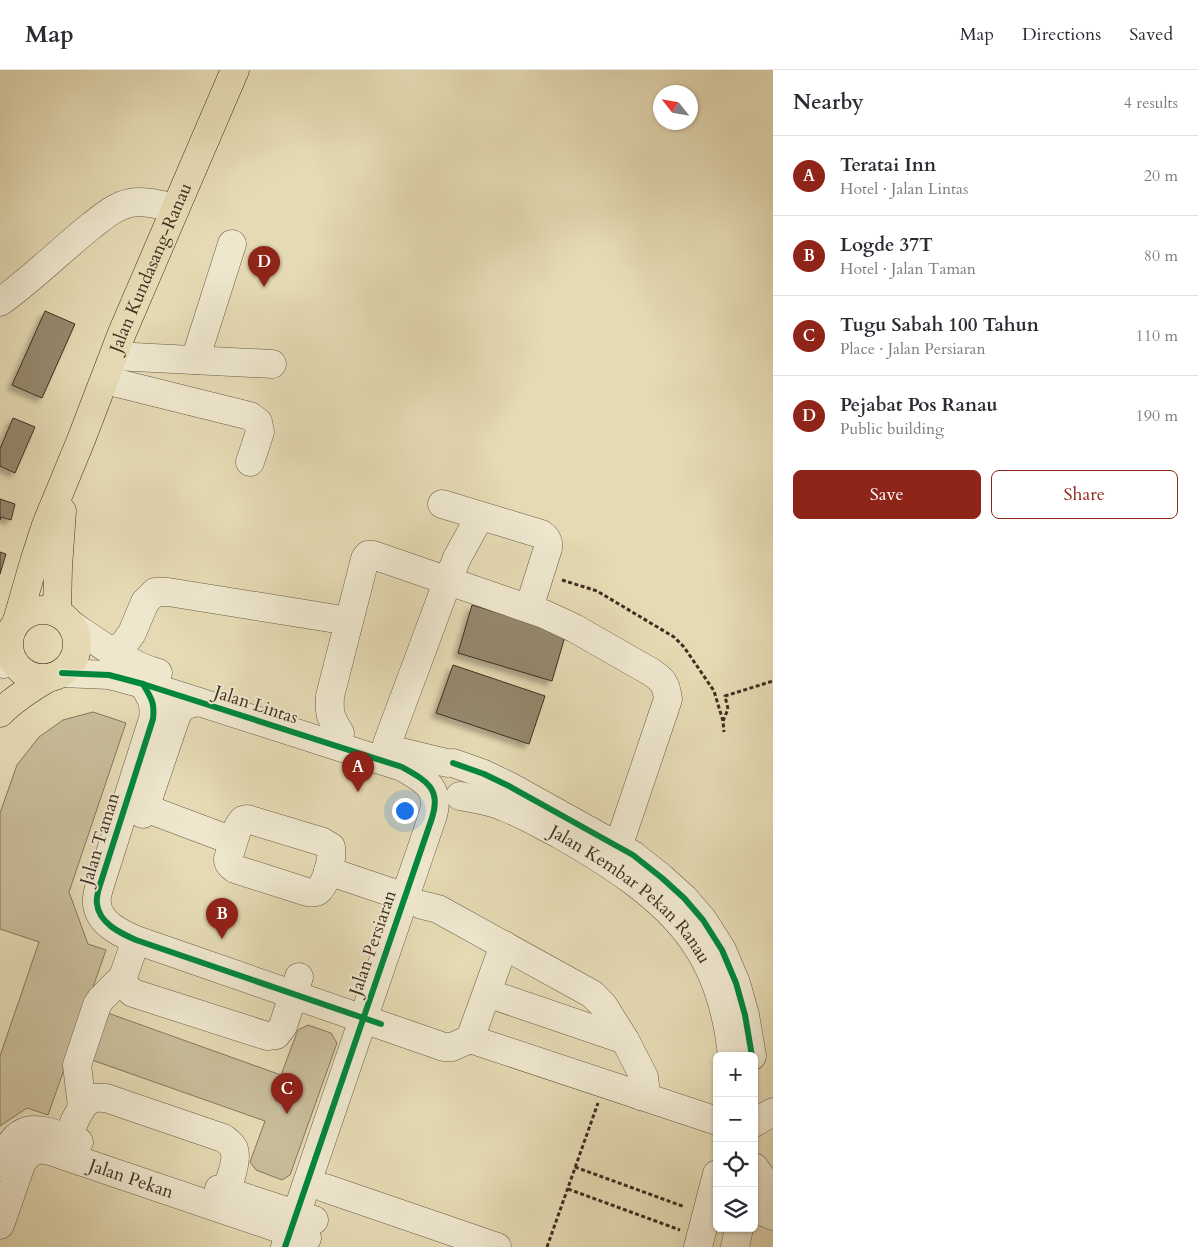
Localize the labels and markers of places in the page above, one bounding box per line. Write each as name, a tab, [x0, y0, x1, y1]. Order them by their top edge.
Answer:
pin: D	[248, 246, 280, 287]
pin: A	[342, 751, 374, 792]
pin: B	[206, 898, 238, 939]
pin: C	[271, 1073, 303, 1114]

